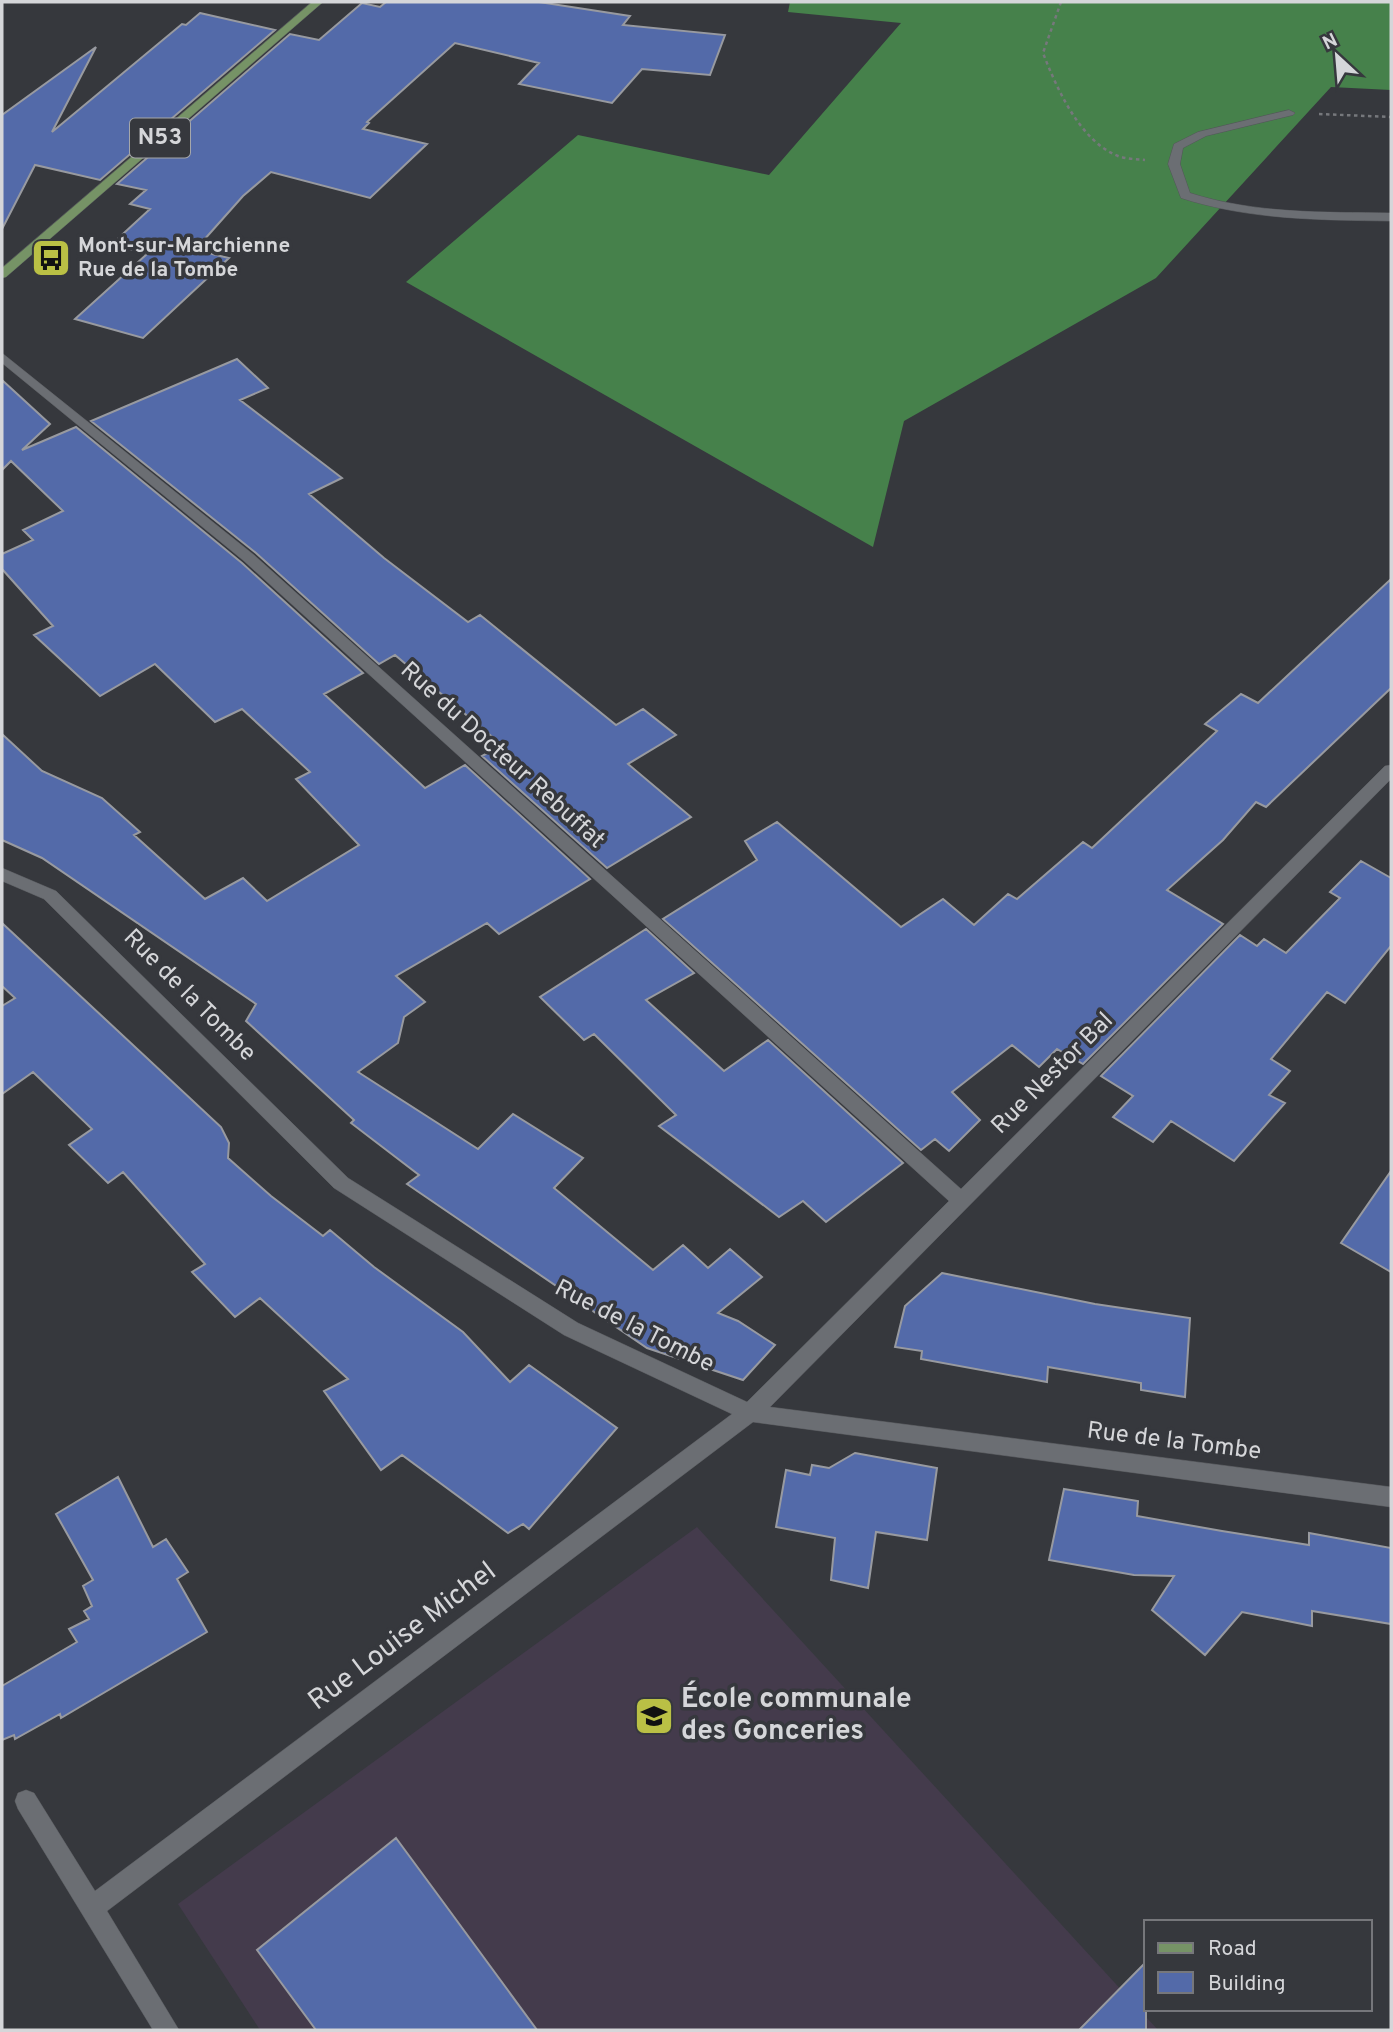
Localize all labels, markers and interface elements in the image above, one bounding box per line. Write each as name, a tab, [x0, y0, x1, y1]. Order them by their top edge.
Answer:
north arrow	[1302, 21, 1372, 91]
text: N	[1319, 29, 1342, 56]
road number: N53	[130, 119, 190, 158]
place label: Mont-sur-Marchienne Rue de la Tombe	[78, 233, 290, 284]
bus stop icon: Mont-sur-Marchienne Rue de la Tombe	[30, 237, 72, 279]
street label: Rue du Docteur Rebuffat	[393, 656, 611, 856]
street label: Rue de la Tombe	[116, 923, 262, 1069]
street label: Rue Nestor Bal	[986, 1007, 1120, 1141]
street label: Rue de la Tombe	[549, 1274, 719, 1380]
street label: Rue de la Tombe	[1085, 1416, 1263, 1468]
street label: Rue Louise Michel	[302, 1555, 504, 1719]
place label: École communale des Gonceries	[681, 1680, 912, 1750]
school or university icon: École communale des Gonceries	[633, 1695, 675, 1737]
legend	[1144, 1920, 1372, 2011]
text: Road	[1208, 1936, 1257, 1963]
text: Building	[1208, 1971, 1286, 1998]

